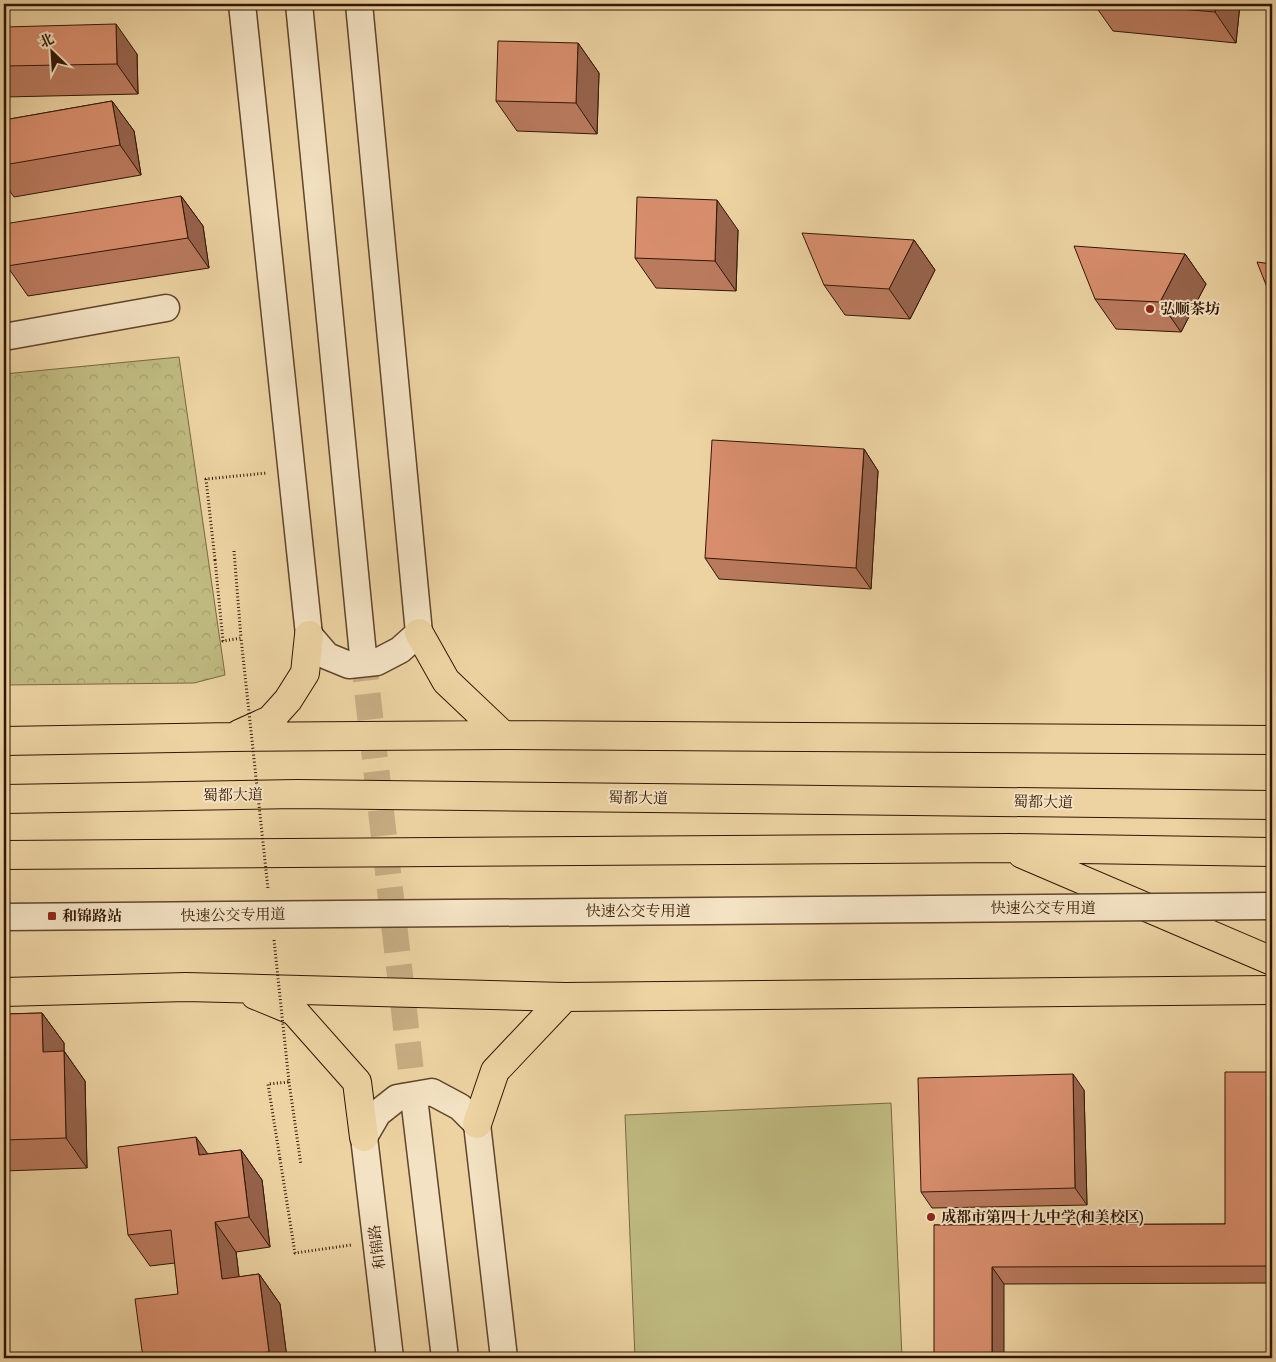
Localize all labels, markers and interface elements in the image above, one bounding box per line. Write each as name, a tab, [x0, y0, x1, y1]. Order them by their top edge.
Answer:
north arrow	[28, 28, 78, 78]
text: 北	[37, 30, 57, 52]
place label: 弘顺茶坊	[1160, 300, 1220, 319]
marker: 弘顺茶坊	[1144, 303, 1156, 315]
street label: 蜀都大道	[203, 785, 263, 806]
street label: 蜀都大道	[608, 788, 668, 809]
street label: 蜀都大道	[1013, 792, 1073, 813]
street label: 快速公交专用道	[990, 899, 1096, 918]
street label: 快速公交专用道	[585, 902, 691, 921]
street label: 快速公交专用道	[180, 905, 286, 926]
place label: 和锦路站	[62, 907, 122, 926]
marker: 和锦路站	[46, 910, 58, 922]
place label: 成都市第四十九中学(和美校区)	[941, 1208, 1144, 1227]
marker: 成都市第四十九中学(和美校区)	[925, 1211, 937, 1223]
street label: 和锦路	[365, 1223, 390, 1270]

